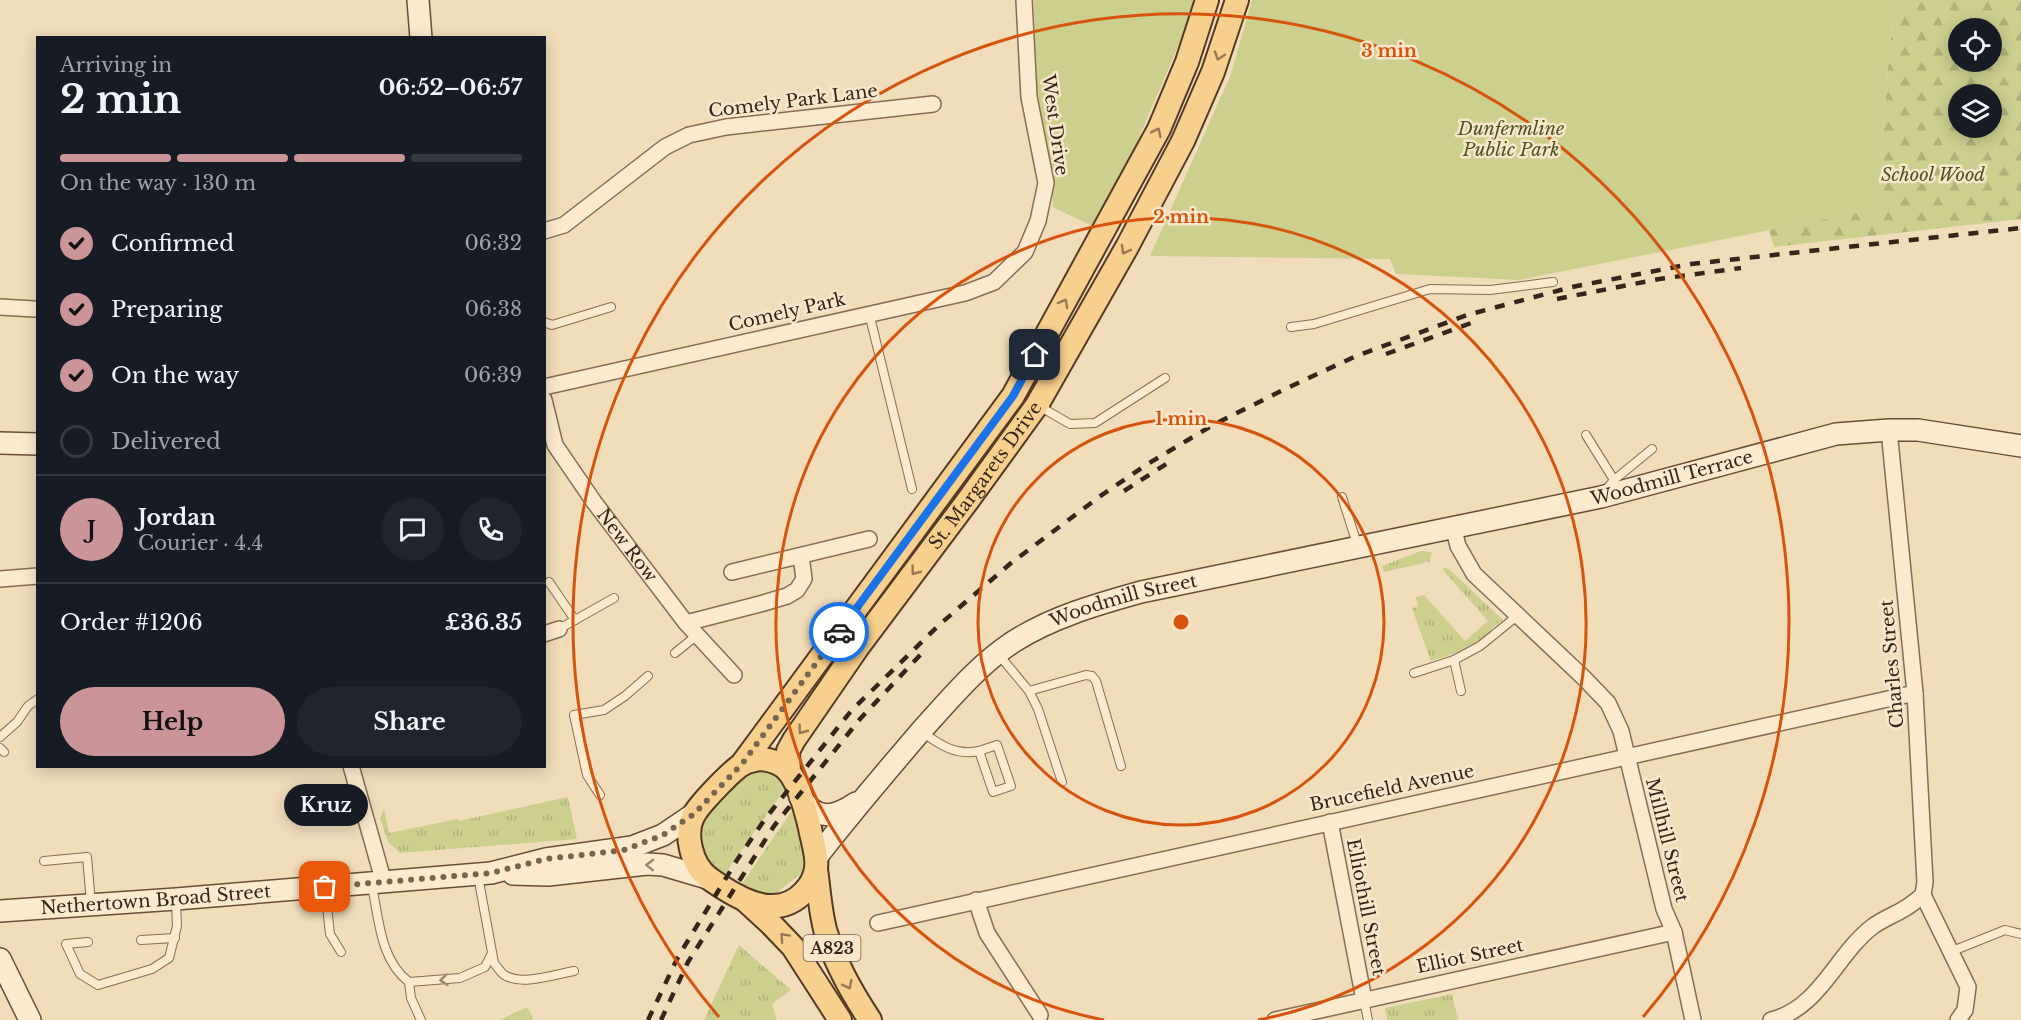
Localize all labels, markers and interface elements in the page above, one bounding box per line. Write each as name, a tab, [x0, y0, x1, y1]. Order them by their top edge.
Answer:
map controls	[1948, 18, 2002, 138]
button: locate	[1948, 18, 2002, 72]
text: 3 min	[1361, 40, 1417, 62]
one-way arrow	[1213, 50, 1226, 61]
text: Arriving in	[60, 53, 172, 77]
street label: West Drive	[1037, 72, 1073, 177]
text: 06:52–06:57	[379, 74, 522, 101]
text: 2 min	[60, 75, 181, 124]
street label: Comely Park Lane	[707, 80, 879, 122]
button: layers	[1948, 84, 2002, 138]
park label: Dunfermline Public Park	[1457, 118, 1564, 161]
one-way arrow	[1150, 127, 1162, 138]
park label: School Wood	[1881, 164, 1985, 186]
text: On the way · 130 m	[60, 171, 256, 195]
text: 2 min	[1153, 206, 1209, 228]
icon: check	[60, 227, 93, 260]
text: Confirmed	[111, 230, 234, 257]
text: 06:32	[465, 231, 522, 255]
one-way arrow	[1121, 244, 1132, 254]
street label: Comely Park	[726, 288, 848, 336]
icon: check	[60, 293, 93, 326]
text: Preparing	[111, 296, 222, 323]
text: 06:38	[465, 297, 522, 321]
one-way arrow	[1057, 299, 1068, 310]
pin	[1009, 329, 1060, 380]
icon: home	[1018, 338, 1051, 371]
icon: check	[60, 359, 93, 392]
text: On the way	[111, 362, 239, 389]
text: 06:39	[464, 363, 522, 387]
street label: St. Margarets Drive	[924, 397, 1047, 554]
text: 1 min	[1155, 408, 1207, 430]
text: Delivered	[111, 428, 221, 455]
street label: Woodmill Terrace	[1588, 446, 1755, 510]
button: chat	[381, 498, 444, 561]
button: phone	[459, 498, 522, 561]
text: Jordan	[138, 504, 216, 531]
street label: New Row	[592, 504, 662, 587]
text: J	[87, 516, 96, 543]
text: Courier · 4.4	[138, 531, 263, 555]
one-way arrow	[912, 564, 923, 575]
street label: Woodmill Street	[1046, 570, 1199, 632]
street label: Charles Street	[1875, 599, 1909, 729]
courier	[809, 602, 869, 662]
text: Order #1206	[60, 609, 203, 636]
text: £36.35	[445, 609, 522, 636]
centre of rings	[1171, 612, 1191, 632]
icon: car	[823, 616, 856, 649]
button: Help	[60, 687, 285, 756]
button: Share	[297, 687, 522, 756]
one-way arrow	[799, 723, 810, 734]
street label: Brucefield Avenue	[1308, 760, 1476, 816]
street label: Millhill Street	[1641, 776, 1693, 904]
callout: Kruz	[283, 785, 367, 827]
text: Kruz	[300, 793, 352, 817]
street label: Elliothill Street	[1342, 837, 1390, 978]
one-way arrow	[646, 859, 655, 871]
pin	[299, 861, 350, 912]
icon: bag	[308, 870, 341, 903]
street label: Nethertown Broad Street	[40, 880, 272, 919]
one-way arrow	[780, 933, 791, 944]
street label: Elliot Street	[1415, 934, 1526, 978]
road number: A823	[804, 935, 860, 961]
one-way arrow	[439, 973, 448, 986]
one-way arrow	[841, 978, 852, 989]

